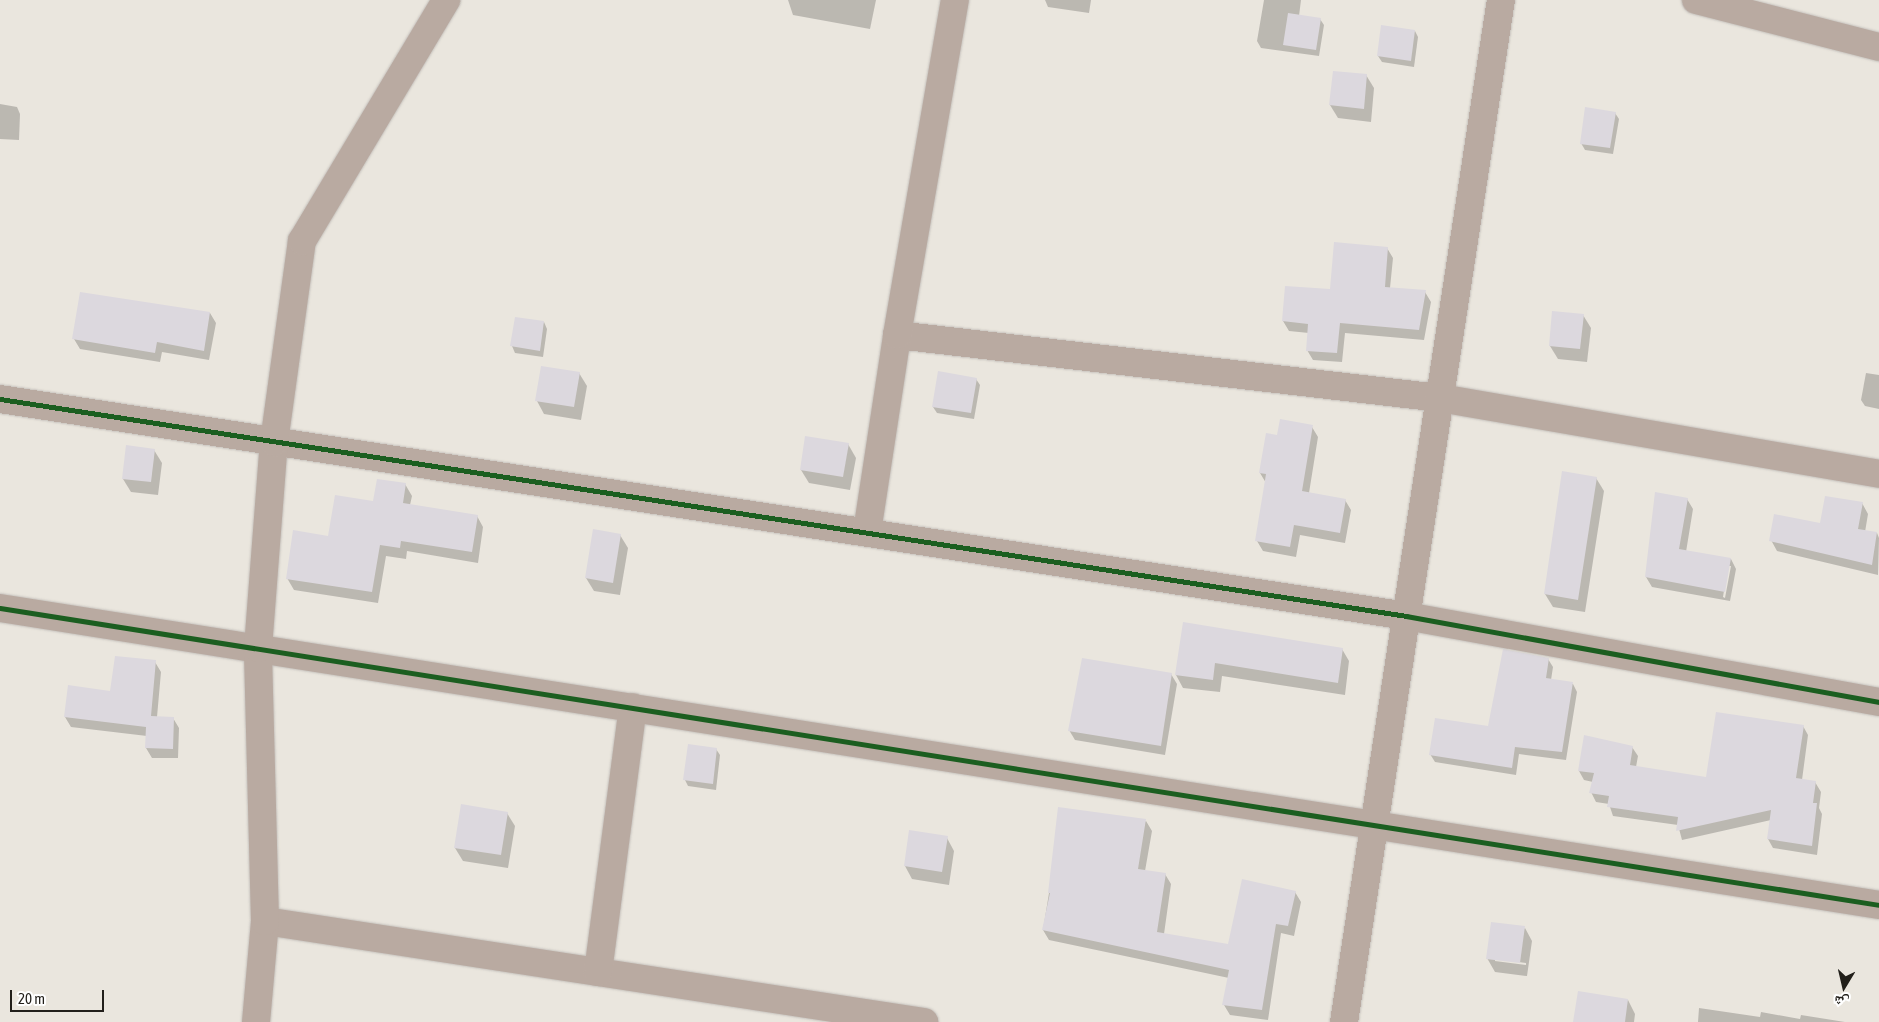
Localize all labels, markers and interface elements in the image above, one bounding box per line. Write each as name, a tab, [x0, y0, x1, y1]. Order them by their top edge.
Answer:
north arrow	[1819, 962, 1869, 1012]
scale bar	[12, 980, 106, 1012]
text: 20 m	[18, 990, 45, 1007]
text: ش	[1833, 993, 1850, 1011]

